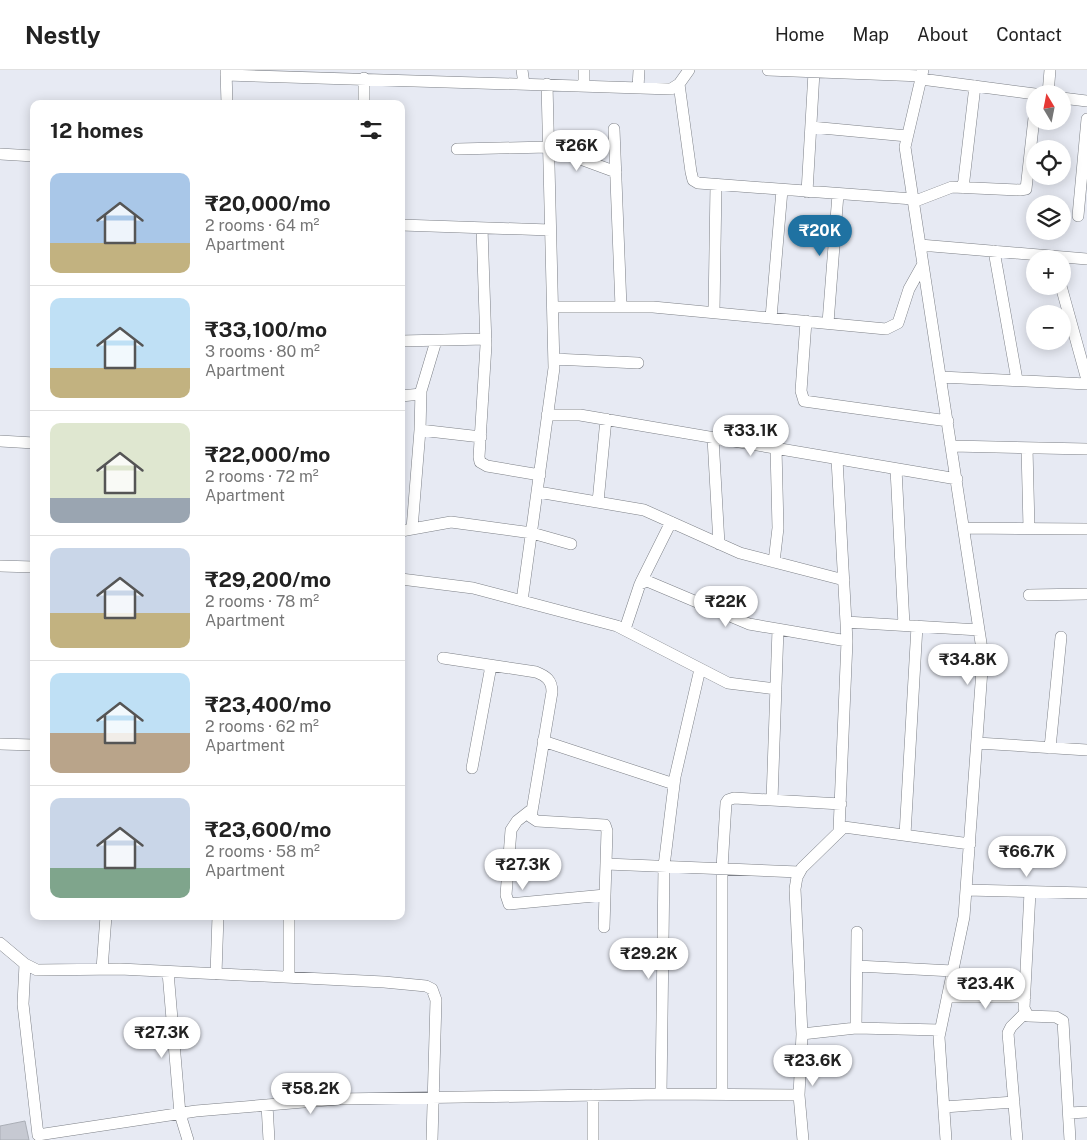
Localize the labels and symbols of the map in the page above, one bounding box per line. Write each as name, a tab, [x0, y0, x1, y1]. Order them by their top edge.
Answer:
north arrow	[1026, 85, 1071, 130]
pin: ₹26K	[547, 129, 607, 172]
pin: ₹20K	[790, 214, 850, 257]
pin: ₹33.1K	[710, 414, 792, 457]
pin: ₹22K	[696, 586, 756, 628]
pin: ₹34.8K	[927, 644, 1009, 686]
pin: ₹66.7K	[986, 836, 1068, 878]
pin: ₹27.3K	[482, 848, 564, 891]
pin: ₹29.2K	[608, 938, 690, 980]
pin: ₹23.4K	[945, 968, 1027, 1010]
pin: ₹27.3K	[121, 1016, 203, 1059]
pin: ₹23.6K	[772, 1044, 854, 1087]
pin: ₹58.2K	[270, 1072, 352, 1115]

